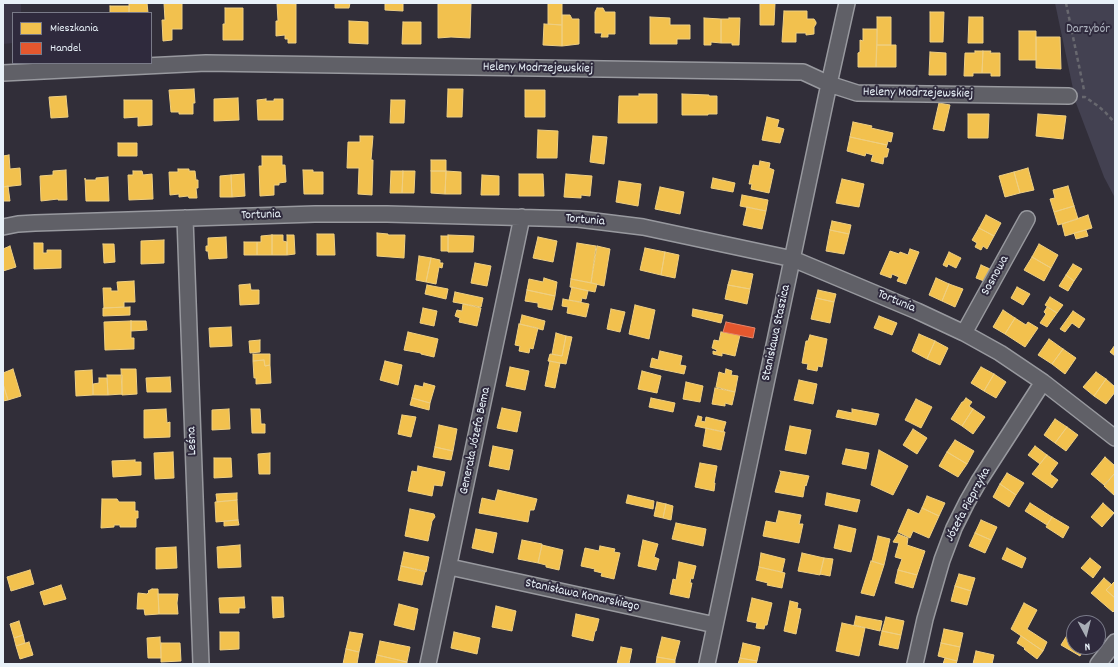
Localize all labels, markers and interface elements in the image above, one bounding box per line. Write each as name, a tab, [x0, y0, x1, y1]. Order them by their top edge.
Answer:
legend	[12, 12, 152, 64]
text: Mieszkania	[50, 20, 98, 37]
park label: Darzybór	[1066, 22, 1110, 38]
text: Handel	[50, 40, 81, 57]
street label: Heleny Modrzejewskiej	[483, 60, 593, 78]
street label: Heleny Modrzejewskiej	[863, 85, 973, 103]
street label: Tortunia	[241, 208, 281, 224]
street label: Tortunia	[565, 212, 605, 230]
street label: Sosnowa	[979, 253, 1013, 299]
street label: Stanisława Staszica	[759, 283, 795, 383]
street label: Tortunia	[875, 287, 917, 317]
street label: Generała Józefa Bema	[457, 386, 495, 496]
street label: Leśna	[185, 426, 201, 456]
street label: Józefa Pieprzyka	[943, 465, 995, 545]
street label: Stanisława Konarskiego	[523, 576, 641, 616]
north arrow	[1066, 615, 1106, 655]
text: N	[1084, 638, 1091, 654]

